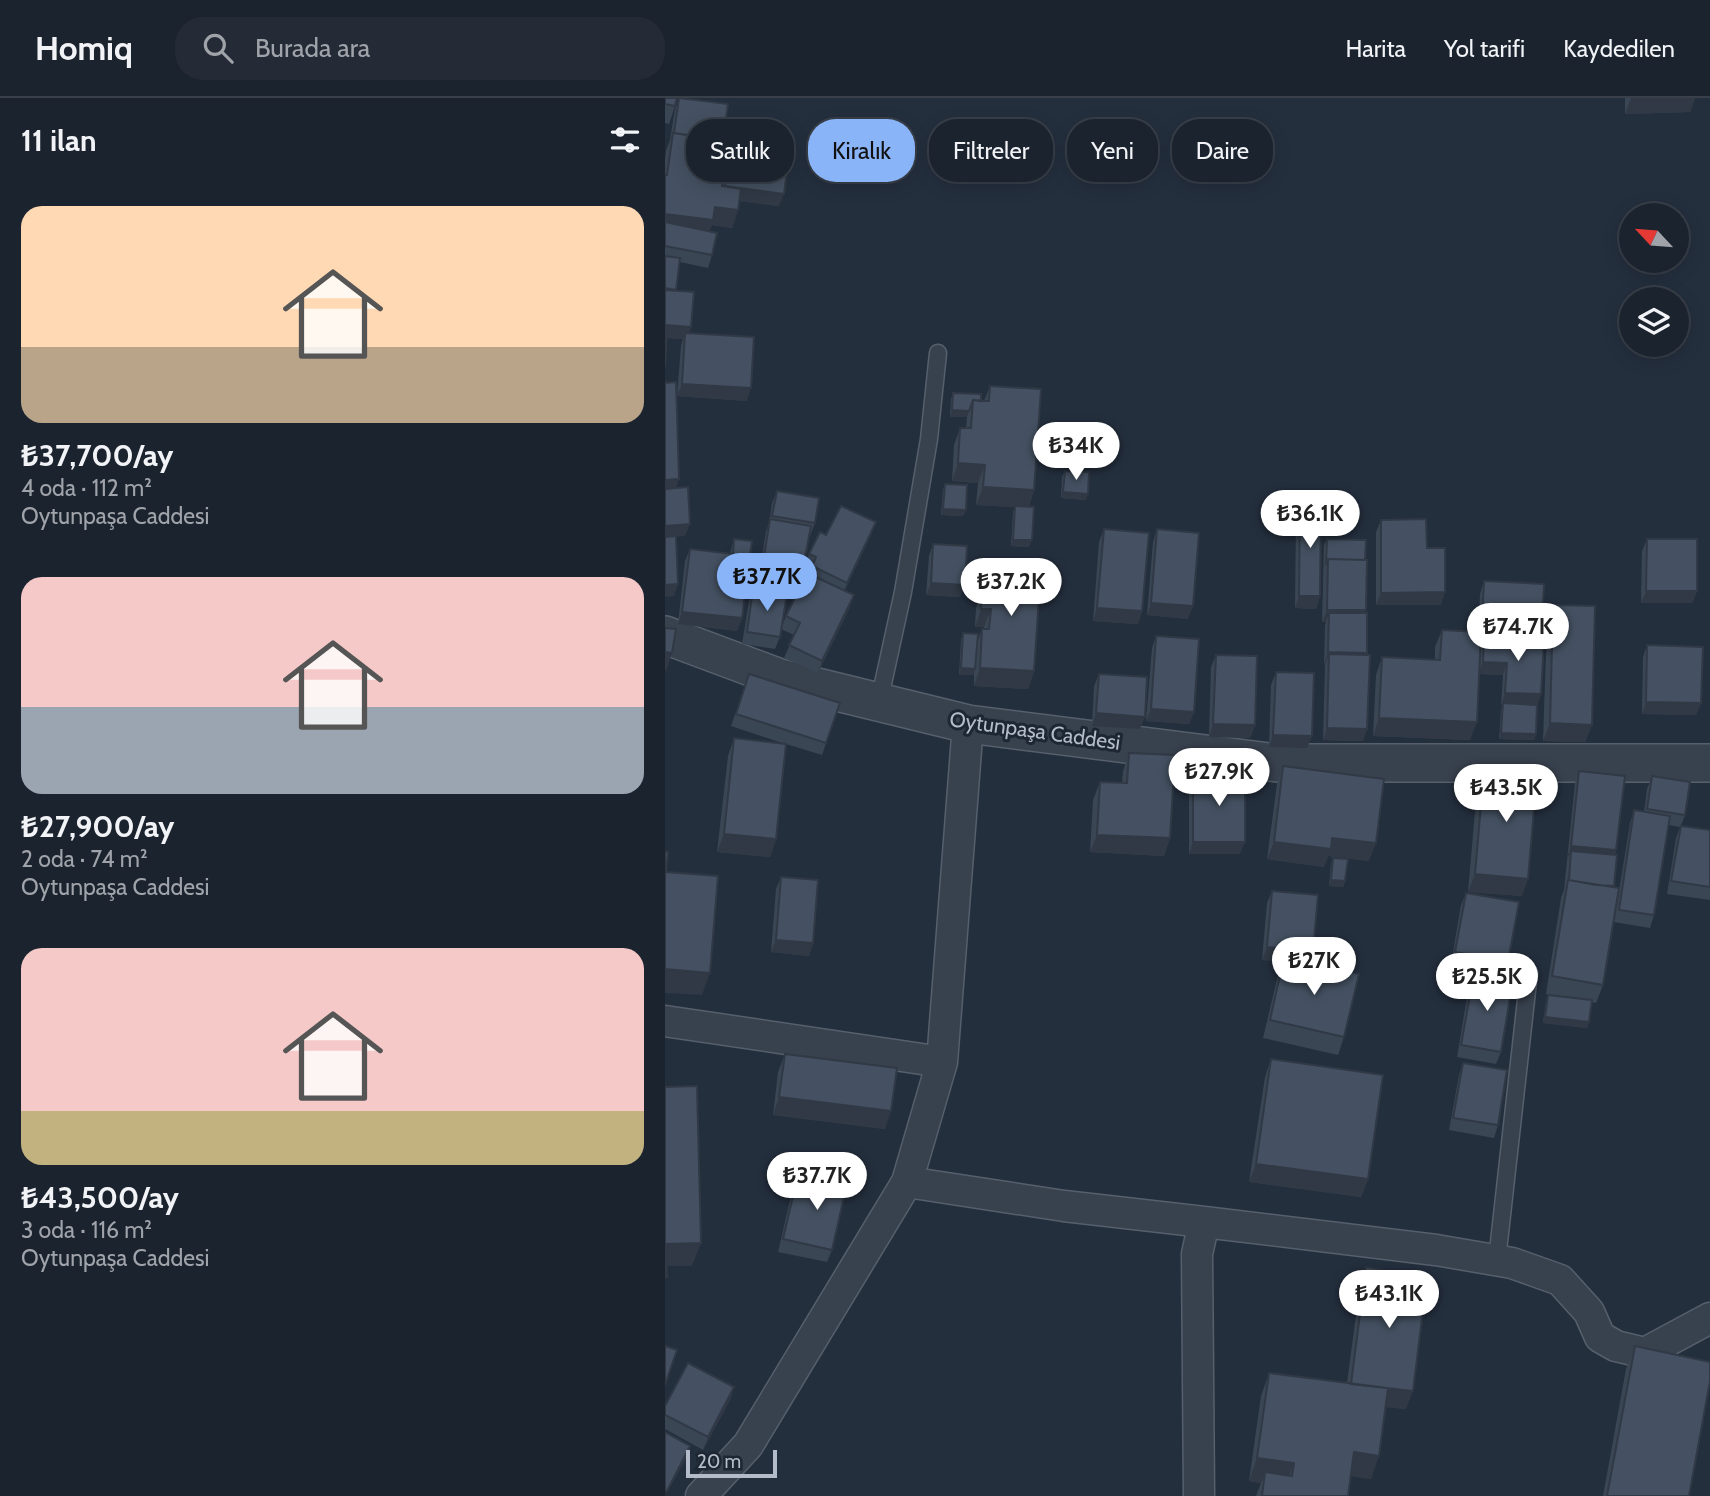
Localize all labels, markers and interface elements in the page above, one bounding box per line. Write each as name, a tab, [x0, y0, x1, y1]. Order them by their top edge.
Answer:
search box	[175, 17, 665, 80]
text: Homiq	[35, 28, 133, 68]
icon: search	[199, 29, 237, 67]
text: Burada ara	[255, 32, 370, 64]
text: Harita	[1346, 34, 1406, 63]
text: Yol tarifi	[1444, 34, 1525, 63]
text: Kaydedilen	[1563, 34, 1675, 63]
chip: Satılık	[686, 119, 794, 182]
chip: Kiralık	[808, 119, 915, 182]
chip: Filtreler	[929, 119, 1053, 182]
chip: Yeni	[1067, 119, 1158, 182]
chip: Daire	[1172, 119, 1273, 182]
icon: filters	[606, 121, 644, 159]
text: 11 ilan	[21, 122, 96, 159]
north arrow	[1619, 203, 1689, 273]
map controls	[1619, 203, 1689, 357]
icon: home	[270, 251, 396, 377]
button: layers	[1619, 287, 1689, 357]
pin: ₺34K	[1035, 422, 1117, 482]
text: ₺34K	[1049, 431, 1103, 459]
text: ₺37,700/ay	[21, 437, 173, 474]
text: 4 oda · 112 m²	[21, 474, 152, 502]
pin: ₺36.1K	[1253, 490, 1367, 550]
text: ₺36.1K	[1277, 499, 1343, 527]
text: Oytunpaşa Caddesi	[21, 502, 209, 530]
pin: ₺37.7K	[710, 554, 824, 613]
pin: ₺37.2K	[954, 559, 1068, 618]
text: ₺37.7K	[733, 562, 801, 590]
text: ₺37.2K	[977, 567, 1045, 595]
pin: ₺74.7K	[1461, 603, 1575, 663]
text: ₺74.7K	[1483, 612, 1553, 640]
icon: home	[270, 622, 396, 748]
street label: Oytunpaşa Caddesi	[948, 706, 1122, 755]
pin: ₺27.9K	[1162, 748, 1276, 808]
text: ₺27.9K	[1185, 757, 1253, 785]
pin: ₺43.5K	[1449, 764, 1563, 824]
text: ₺43.5K	[1470, 773, 1542, 801]
text: ₺27,900/ay	[21, 808, 174, 845]
text: 2 oda · 74 m²	[21, 845, 148, 873]
text: Oytunpaşa Caddesi	[21, 873, 209, 901]
pin: ₺27K	[1273, 937, 1355, 997]
text: ₺27K	[1288, 946, 1340, 974]
pin: ₺25.5K	[1430, 954, 1544, 1013]
text: ₺25.5K	[1452, 962, 1522, 990]
icon: home	[270, 993, 396, 1119]
pin: ₺37.7K	[760, 1152, 874, 1212]
text: ₺37.7K	[783, 1161, 851, 1189]
text: ₺43,500/ay	[21, 1179, 179, 1216]
text: 3 oda · 116 m²	[21, 1216, 152, 1244]
text: Oytunpaşa Caddesi	[21, 1244, 209, 1272]
pin: ₺43.1K	[1332, 1270, 1446, 1330]
text: ₺43.1K	[1355, 1279, 1423, 1307]
scale bar	[686, 1447, 777, 1479]
text: 20 m	[697, 1450, 741, 1473]

